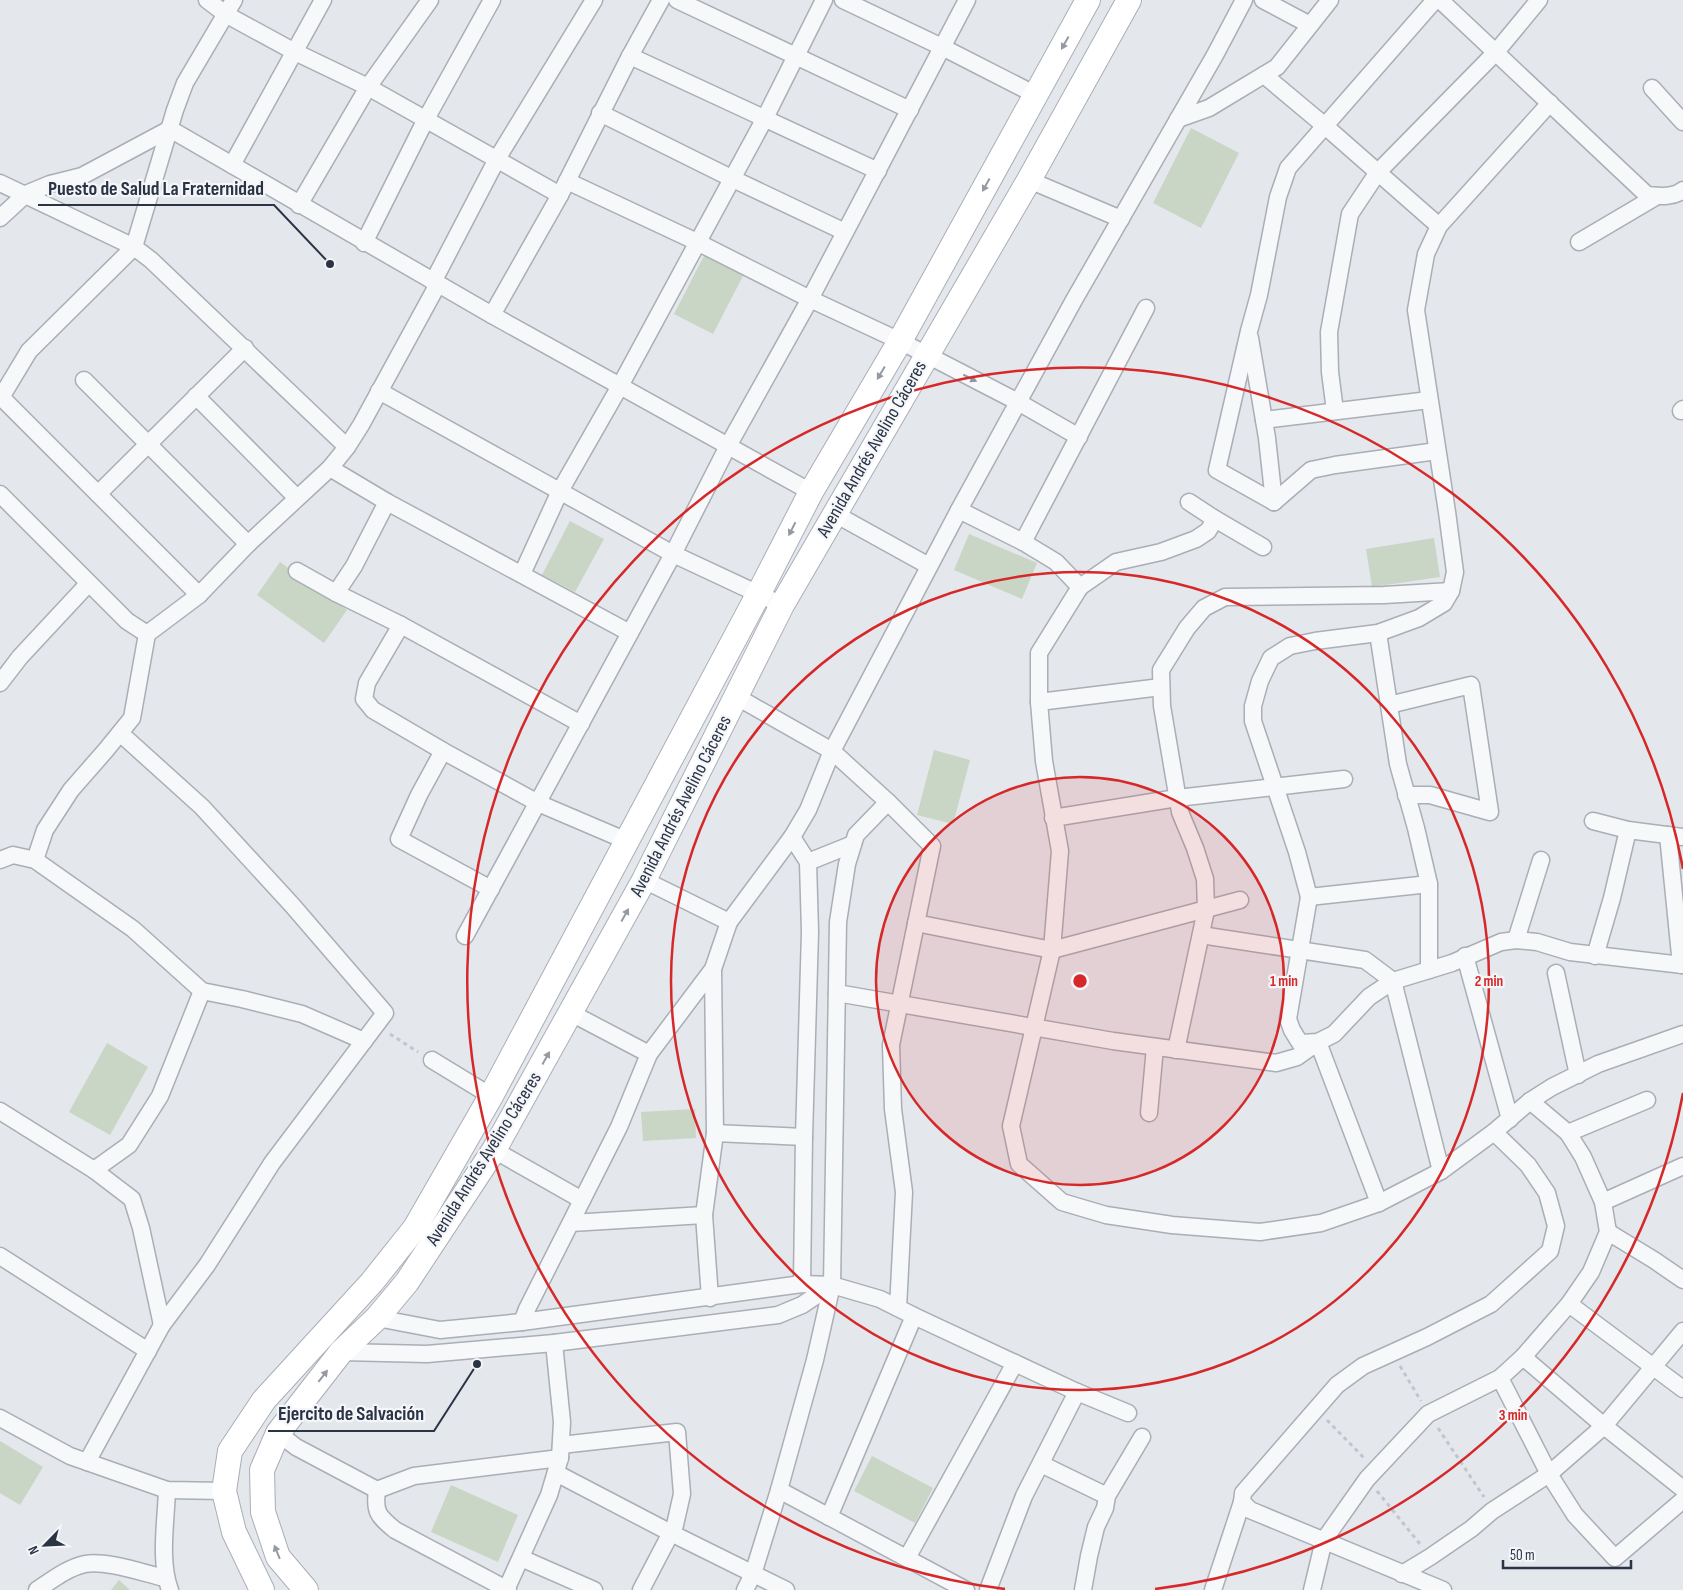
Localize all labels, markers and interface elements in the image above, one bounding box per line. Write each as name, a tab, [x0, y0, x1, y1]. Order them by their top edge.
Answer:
one-way arrow	[1061, 35, 1069, 50]
callout: Puesto de Salud La Fraternidad	[38, 170, 274, 205]
text: Puesto de Salud La Fraternidad	[48, 177, 264, 201]
one-way arrow	[982, 178, 990, 192]
street label: Avenida Andrés Avelino Cáceres	[812, 356, 932, 542]
one-way arrow	[877, 366, 886, 379]
one-way arrow	[963, 374, 977, 382]
one-way arrow	[788, 521, 796, 536]
street label: Avenida Andrés Avelino Cáceres	[625, 711, 737, 901]
one-way arrow	[620, 909, 629, 922]
centre of rings	[1071, 972, 1089, 990]
text: 1 min	[1270, 972, 1298, 991]
text: 2 min	[1475, 972, 1503, 991]
one-way arrow	[542, 1050, 550, 1065]
street label: Avenida Andrés Avelino Cáceres	[421, 1068, 547, 1251]
one-way arrow	[318, 1369, 328, 1382]
callout: Ejercito de Salvación	[268, 1396, 434, 1431]
text: Ejercito de Salvación	[278, 1402, 424, 1426]
text: 3 min	[1499, 1406, 1527, 1425]
north arrow	[20, 1520, 70, 1570]
scale bar	[1503, 1538, 1630, 1570]
text: N	[24, 1543, 43, 1557]
one-way arrow	[273, 1544, 281, 1559]
text: 50 m	[1510, 1546, 1535, 1565]

